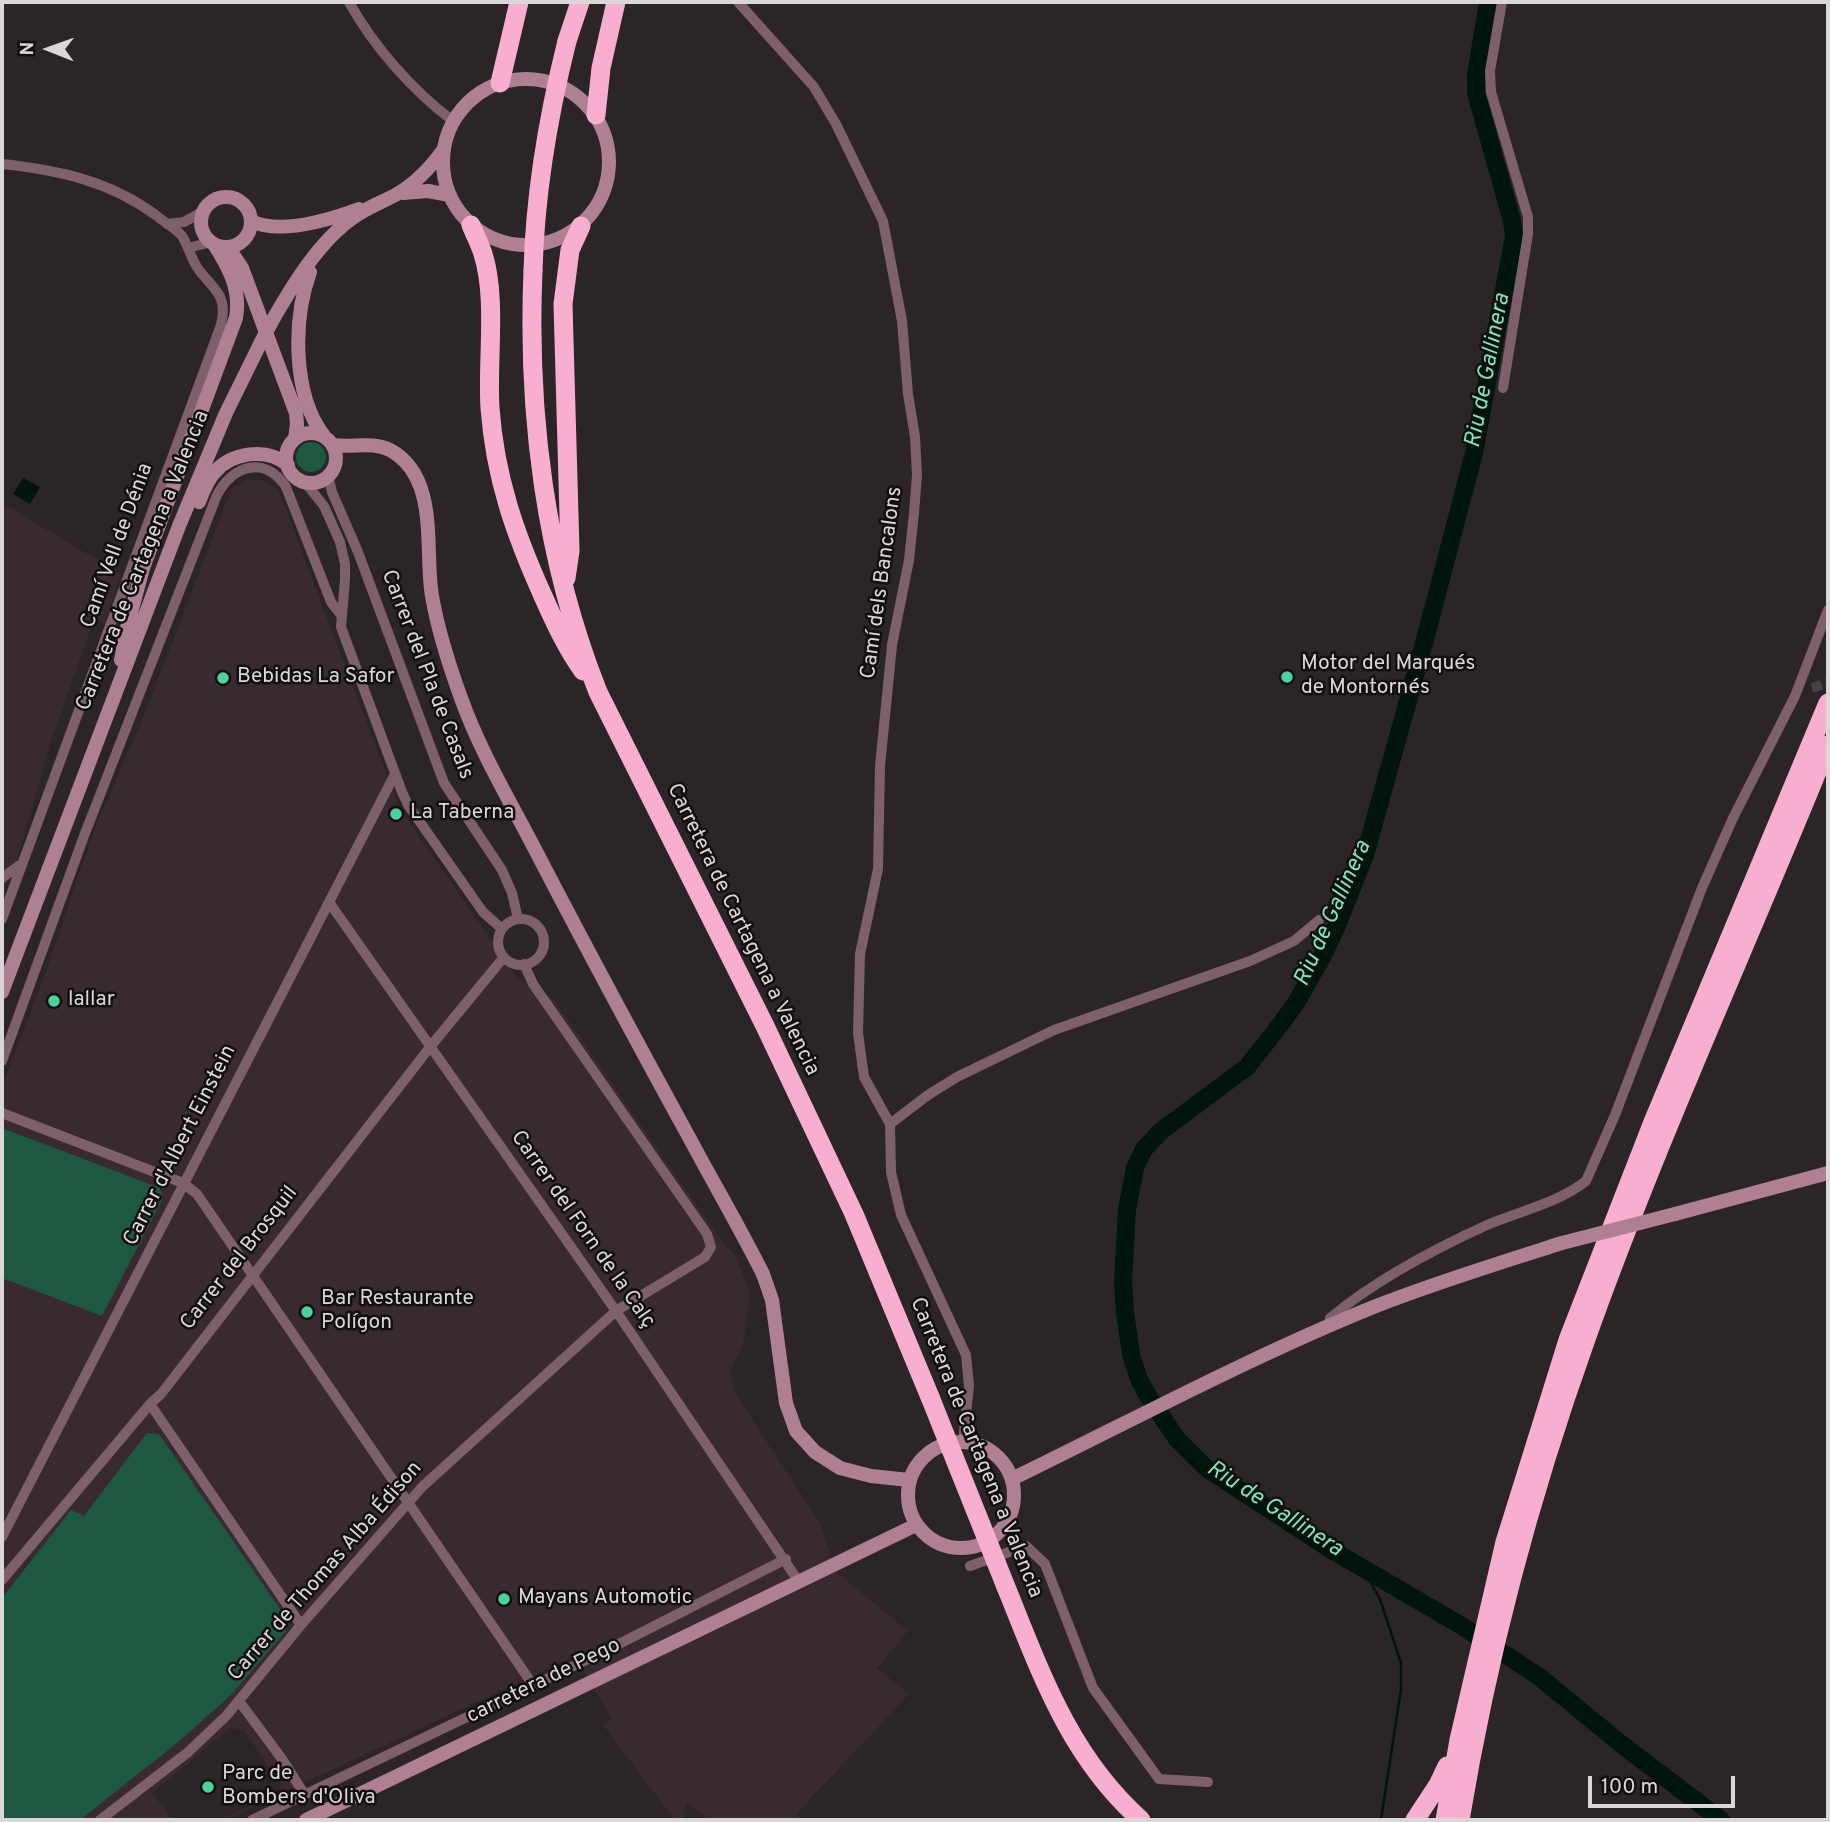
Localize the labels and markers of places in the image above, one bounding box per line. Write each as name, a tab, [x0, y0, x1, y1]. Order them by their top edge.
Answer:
place label: Motor del Marqués de Montornés	[1301, 652, 1475, 702]
place label: Bebidas La Safor	[237, 665, 395, 691]
marker: Motor del Marqués de Montornés	[1279, 669, 1295, 685]
marker: Bebidas La Safor	[215, 670, 231, 686]
place label: La Taberna	[410, 801, 514, 827]
marker: La Taberna	[388, 806, 404, 822]
place label: lallar	[68, 988, 115, 1014]
marker: lallar	[46, 993, 62, 1009]
place label: Bar Restaurante Polígon	[321, 1287, 474, 1337]
marker: Bar Restaurante Polígon	[299, 1304, 315, 1320]
place label: Mayans Automotic	[518, 1586, 692, 1612]
marker: Mayans Automotic	[496, 1591, 512, 1607]
place label: Parc de Bombers d'Oliva	[222, 1762, 376, 1812]
marker: Parc de Bombers d'Oliva	[200, 1779, 216, 1795]

